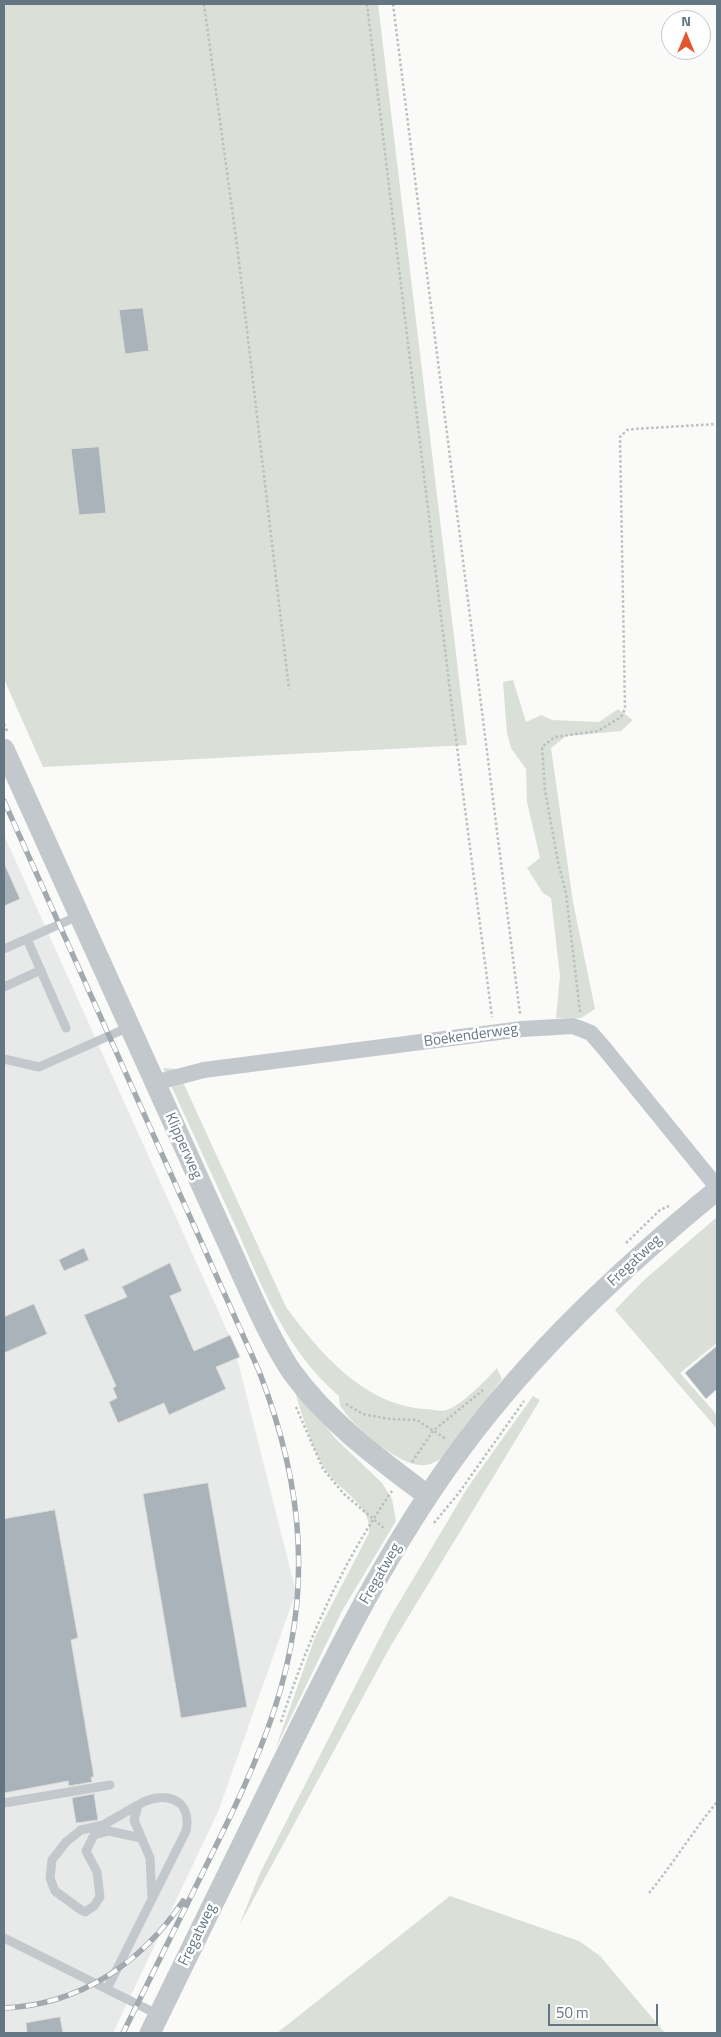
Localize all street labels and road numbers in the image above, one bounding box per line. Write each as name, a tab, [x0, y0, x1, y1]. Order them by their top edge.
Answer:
street label: Boekenderweg	[423, 1020, 519, 1052]
street label: Klipperweg	[160, 1110, 206, 1182]
street label: Fregatweg	[604, 1231, 666, 1291]
street label: Fregatweg	[356, 1540, 406, 1608]
street label: Fregatweg	[175, 1901, 221, 1969]

